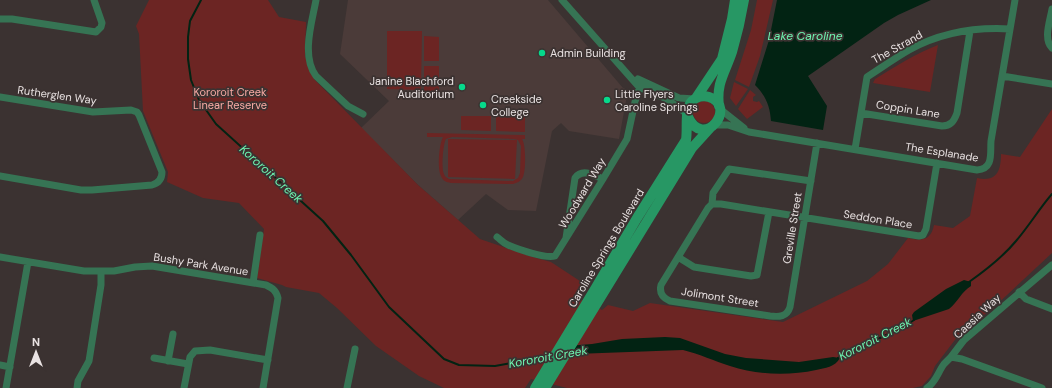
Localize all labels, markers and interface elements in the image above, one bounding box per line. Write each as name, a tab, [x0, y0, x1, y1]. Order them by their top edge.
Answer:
street label: The Strand	[869, 27, 925, 67]
water label: Lake Caroline	[768, 28, 843, 44]
place label: Admin Building	[550, 46, 626, 60]
marker: Admin Building	[537, 48, 547, 58]
place label: Janine Blachford Auditorium	[370, 74, 454, 101]
marker: Janine Blachford Auditorium	[457, 82, 467, 92]
street label: Rutherglen Way	[17, 83, 97, 107]
park label: Kororoit Creek Linear Reserve	[193, 85, 267, 112]
place label: Little Flyers Caroline Springs	[615, 87, 698, 114]
place label: Creekside College	[491, 92, 542, 119]
marker: Little Flyers Caroline Springs	[602, 95, 612, 105]
street label: Coppin Lane	[875, 97, 941, 121]
marker: Creekside College	[478, 100, 488, 110]
street label: The Esplanade	[904, 139, 980, 165]
water label: Kororoit Creek	[236, 141, 307, 207]
street label: Woodward Way	[555, 155, 609, 231]
street label: Caroline Springs Boulevard	[565, 186, 647, 310]
street label: Greville Street	[779, 191, 805, 265]
street label: Seddon Place	[843, 207, 913, 231]
street label: Bushy Park Avenue	[153, 250, 249, 278]
street label: Jolimont Street	[680, 284, 760, 310]
street label: Caesia Way	[951, 291, 1003, 341]
water label: Kororoit Creek	[836, 313, 915, 364]
north arrow	[16, 332, 56, 372]
text: N	[32, 335, 40, 349]
water label: Kororoit Creek	[507, 342, 590, 372]

